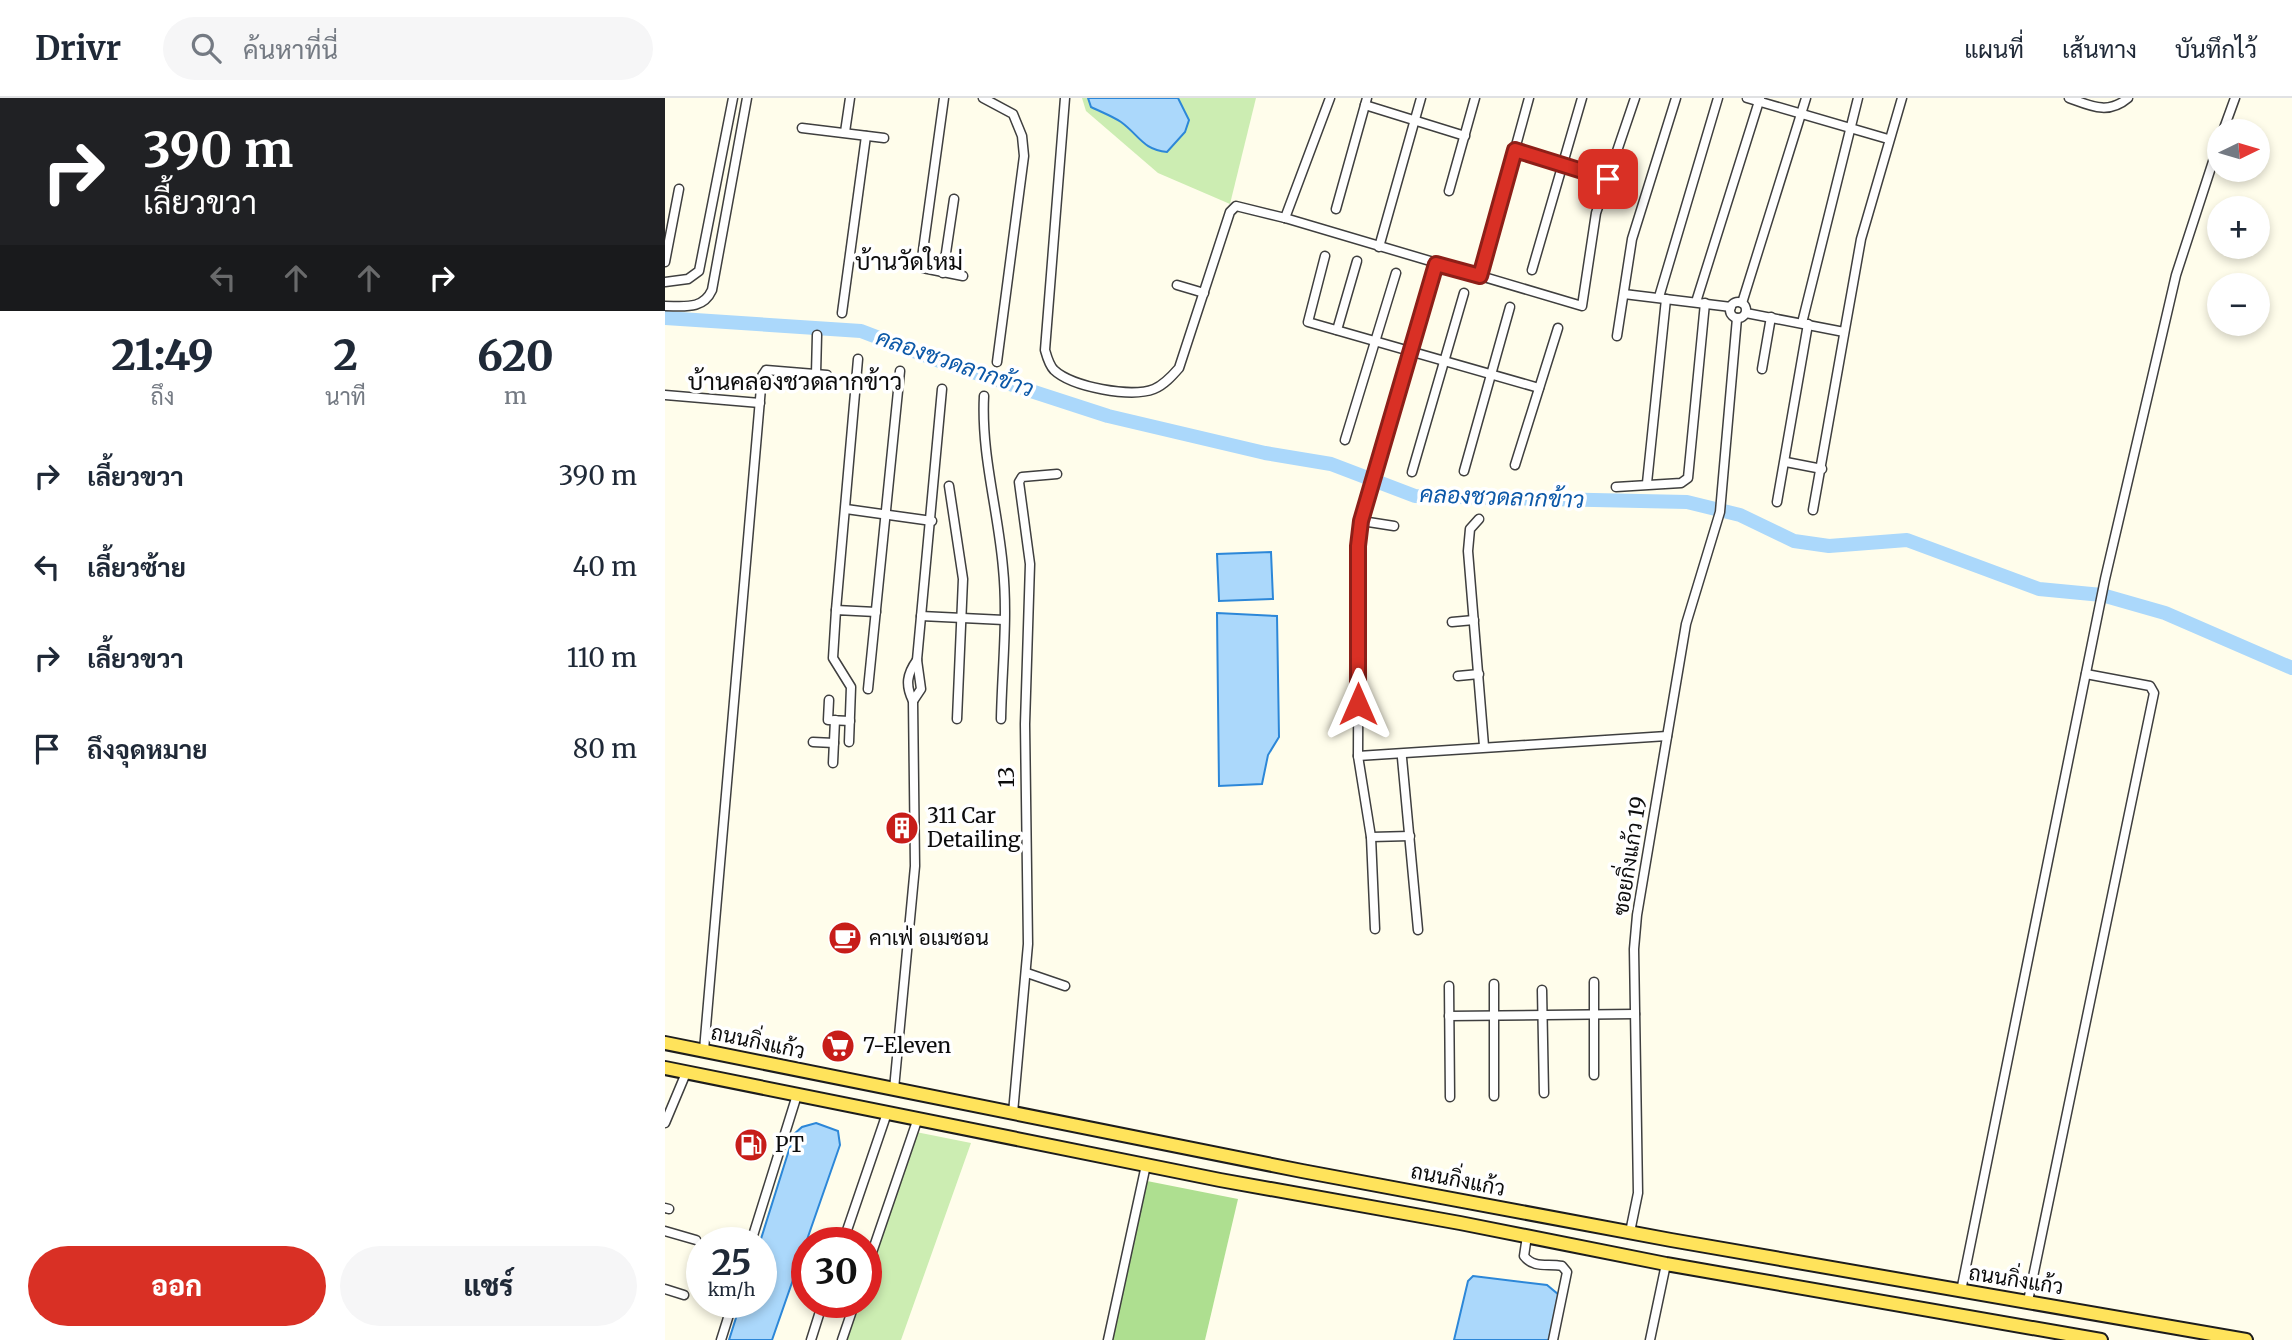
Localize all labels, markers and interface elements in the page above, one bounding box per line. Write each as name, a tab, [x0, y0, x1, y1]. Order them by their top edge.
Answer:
search box	[163, 17, 653, 80]
text: Drivr	[35, 28, 121, 69]
icon: search	[187, 29, 225, 67]
text: ค้นหาที่นี่	[243, 33, 338, 66]
text: แผนที่	[1964, 34, 2024, 65]
text: เส้นทาง	[2062, 34, 2137, 65]
text: บันทึกไว้	[2175, 34, 2257, 65]
text: 390 m	[143, 119, 293, 180]
north arrow	[2207, 119, 2270, 182]
map controls	[2207, 119, 2270, 336]
icon: right	[28, 126, 119, 217]
pin	[1578, 149, 1638, 209]
icon: arrive	[1589, 160, 1627, 198]
text: เลี้ยวขวา	[143, 183, 257, 223]
button: +	[2207, 196, 2270, 259]
district label: บ้านวัดใหม่	[855, 246, 963, 277]
icon: left	[204, 259, 242, 297]
icon: ahead	[277, 259, 315, 297]
icon: ahead	[350, 259, 388, 297]
icon: right	[423, 259, 461, 297]
button: −	[2207, 273, 2270, 336]
water label: คลองชวดลากข้าว	[873, 322, 1038, 403]
text: 21:49	[111, 329, 214, 381]
text: 2	[333, 329, 358, 381]
text: 620	[477, 330, 554, 382]
district label: บ้านคลองชวดลากข้าว	[688, 366, 902, 397]
text: m	[504, 381, 527, 410]
text: ถึง	[151, 382, 174, 411]
text: นาที	[325, 382, 366, 411]
icon: right	[28, 457, 66, 495]
text: 390 m	[558, 459, 637, 492]
text: เลี้ยวขวา	[87, 460, 184, 493]
water label: คลองชวดลากข้าว	[1419, 479, 1585, 514]
icon: left	[28, 548, 66, 586]
text: 40 m	[573, 550, 637, 583]
text: เลี้ยวซ้าย	[87, 551, 186, 584]
icon: right	[28, 639, 66, 677]
text: 110 m	[567, 641, 637, 674]
text: เลี้ยวขวา	[87, 642, 184, 675]
position arrow	[1321, 667, 1395, 741]
icon: arrive	[28, 730, 66, 768]
text: 80 m	[573, 732, 637, 765]
text: ถึงจุดหมาย	[87, 733, 208, 766]
street label: 13	[993, 767, 1020, 787]
street label: ซอยกิ่งแก้ว 19	[1602, 794, 1652, 917]
place label: 311 Car Detailing	[927, 802, 1021, 853]
building icon: 311 Car Detailing	[883, 809, 921, 847]
cafe icon: คาเฟ่ อเมซอน	[826, 919, 864, 957]
place label: คาเฟ่ อเมซอน	[869, 924, 989, 951]
street label: ถนนกิ่งแก้ว	[709, 1013, 809, 1065]
supermarket icon: 7-Eleven	[819, 1027, 857, 1065]
place label: 7-Eleven	[863, 1032, 951, 1059]
fuel station icon: PT	[732, 1126, 770, 1164]
place label: PT	[775, 1131, 804, 1158]
street label: ถนนกิ่งแก้ว	[1409, 1152, 1509, 1202]
speed limit sign: 30	[791, 1227, 882, 1318]
text: 25	[711, 1241, 752, 1285]
button: ออก	[28, 1246, 326, 1326]
button: แชร์	[340, 1246, 637, 1326]
street label: ถนนกิ่งแก้ว	[1967, 1254, 2066, 1300]
text: km/h	[708, 1278, 755, 1301]

